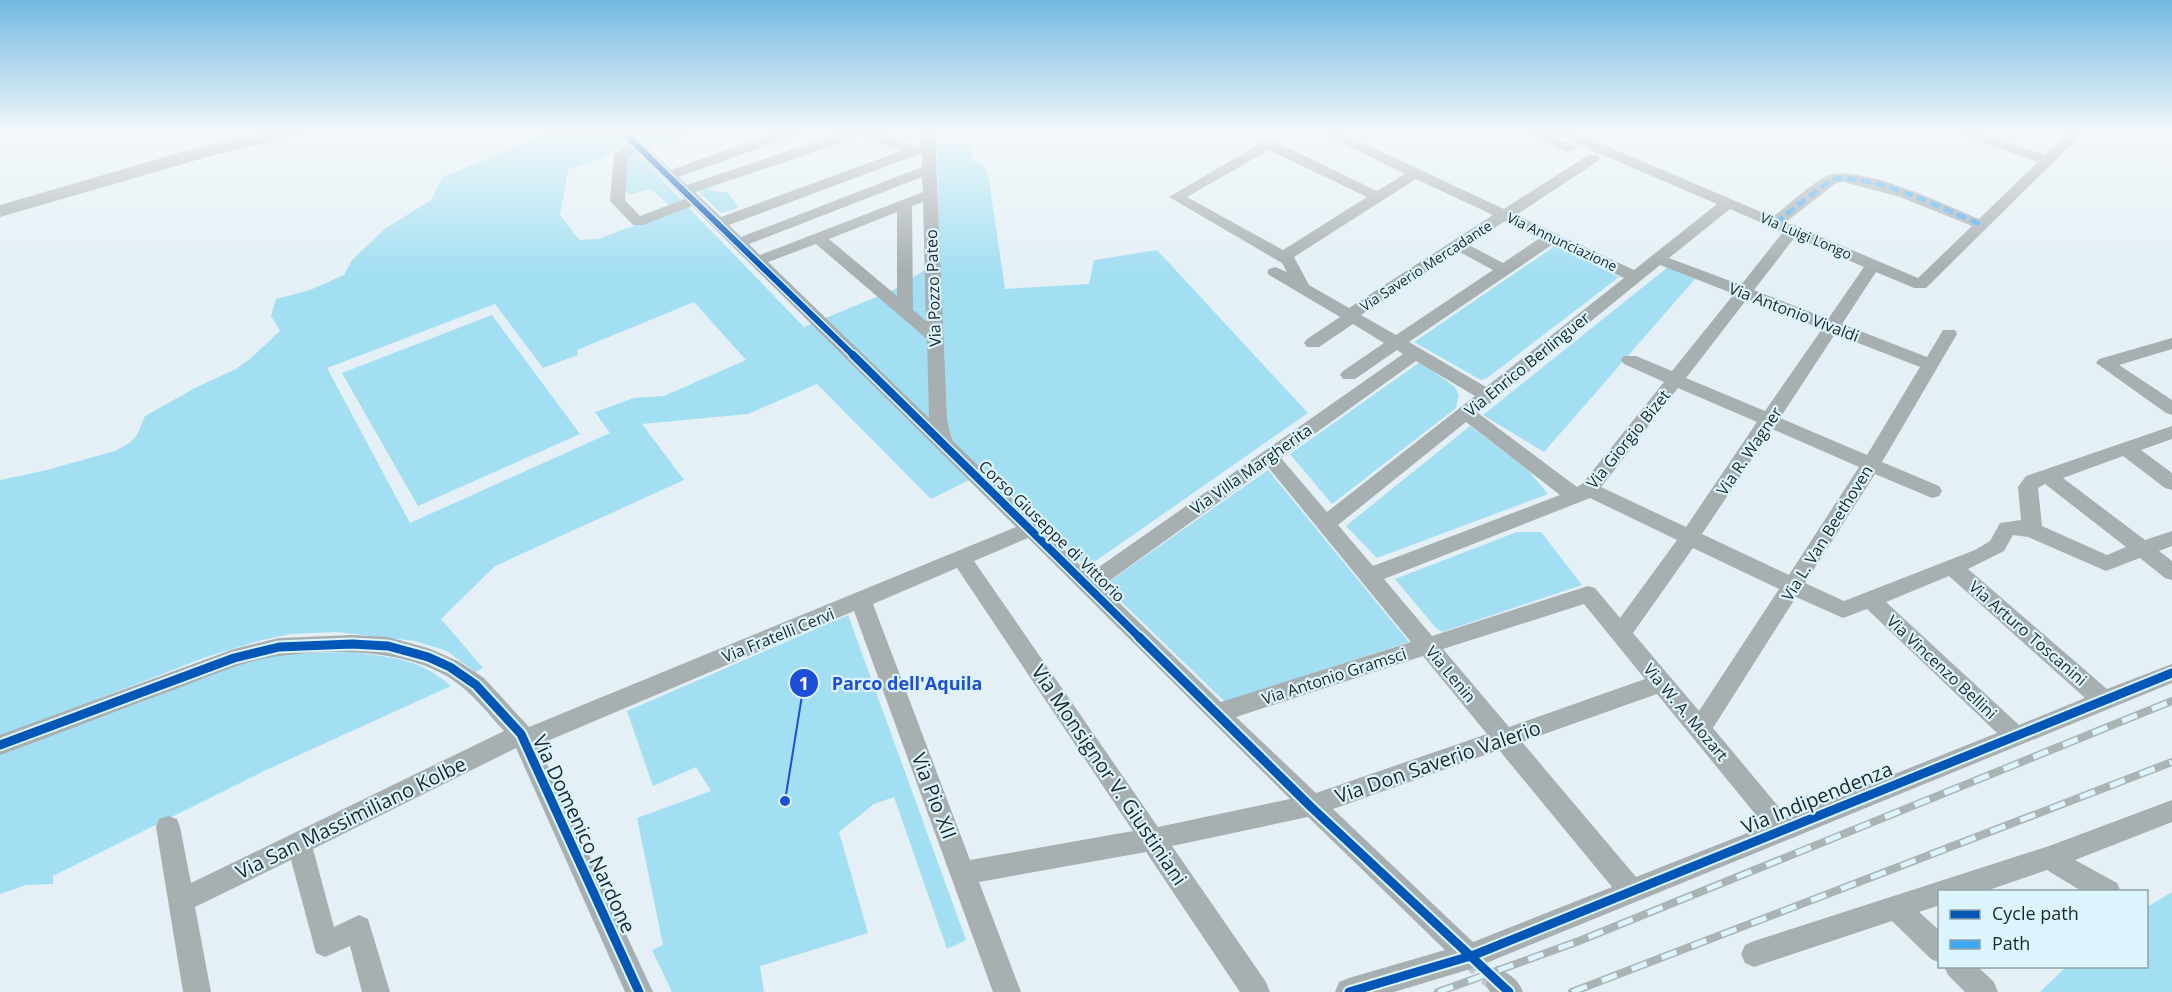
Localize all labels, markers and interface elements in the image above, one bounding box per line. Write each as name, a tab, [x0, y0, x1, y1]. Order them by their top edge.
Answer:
street label: Via Annunciazione	[1504, 208, 1620, 275]
street label: Via Luigi Longo	[1757, 208, 1855, 263]
street label: Via Saverio Mercadante	[1356, 216, 1495, 315]
street label: Via Pozzo Pateo	[920, 229, 946, 347]
street label: Via Antonio Vivaldi	[1726, 277, 1862, 347]
street label: Via Enrico Berlinguer	[1460, 306, 1595, 421]
street label: Via Giorgio Bizet	[1581, 385, 1675, 493]
street label: Via R. Wagner	[1711, 402, 1787, 500]
street label: Via Villa Margherita	[1186, 419, 1316, 519]
street label: Corso Giuseppe di Vittorio	[974, 455, 1130, 607]
street label: Via L. Van Beethoven	[1776, 461, 1878, 605]
street label: Via Arturo Toscanini	[1964, 576, 2092, 690]
street label: Via Fratelli Cervi	[719, 603, 837, 667]
street label: Via Vincenzo Bellini	[1882, 610, 2002, 724]
street label: Via Lenin	[1421, 641, 1481, 707]
street label: Via Antonio Gramsci	[1259, 642, 1409, 710]
street label: Via Monsignor V. Giustiniani	[1025, 659, 1193, 890]
street label: Via W. A. Mozart	[1639, 659, 1733, 766]
callout: Parco dell'Aquila	[789, 665, 994, 701]
text: 1	[799, 671, 809, 695]
text: Parco dell'Aquila	[832, 671, 982, 695]
street label: Via Don Saverio Valerio	[1332, 714, 1544, 809]
street label: Via Domenico Nardone	[527, 730, 642, 937]
street label: Via Pio XII	[906, 749, 963, 843]
street label: Via San Massimiliano Kolbe	[231, 750, 470, 885]
street label: Via Indipendenza	[1737, 755, 1896, 840]
legend	[1938, 890, 2148, 968]
text: Cycle path	[1992, 901, 2079, 925]
text: Path	[1992, 931, 2030, 955]

